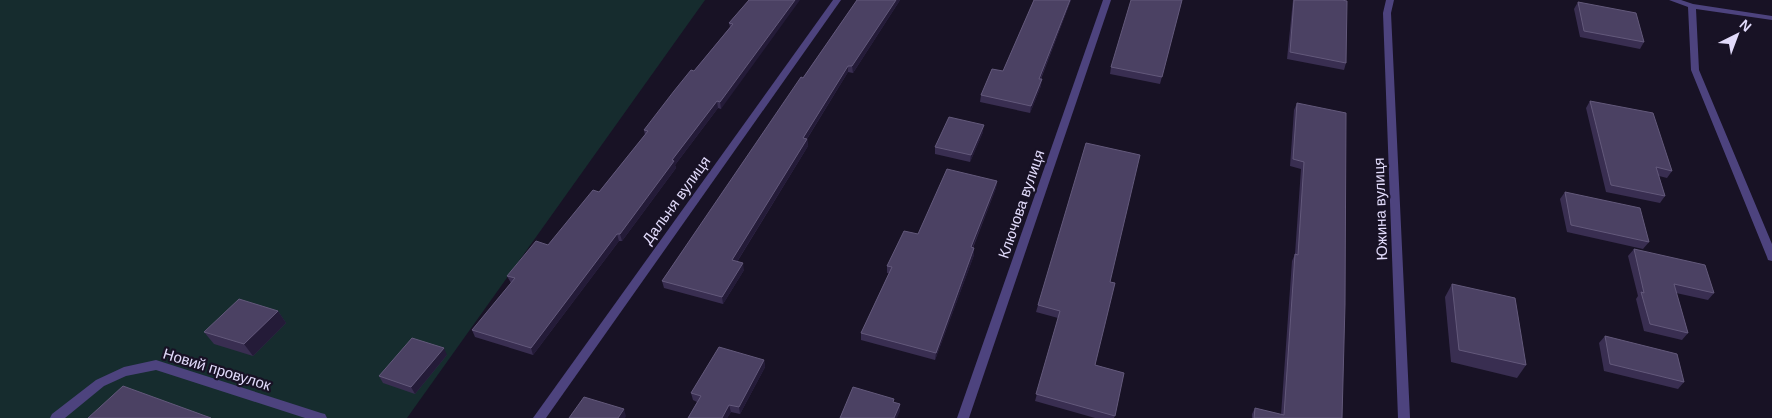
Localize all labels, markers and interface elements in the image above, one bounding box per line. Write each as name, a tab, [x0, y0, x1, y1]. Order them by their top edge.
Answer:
north arrow	[1712, 10, 1762, 60]
text: N	[1737, 16, 1755, 35]
street label: Ключова вулиця	[994, 148, 1048, 260]
street label: Дальня вулиця	[638, 153, 714, 247]
street label: Южина вулиця	[1370, 157, 1390, 261]
street label: Новий провулок	[161, 345, 273, 394]

